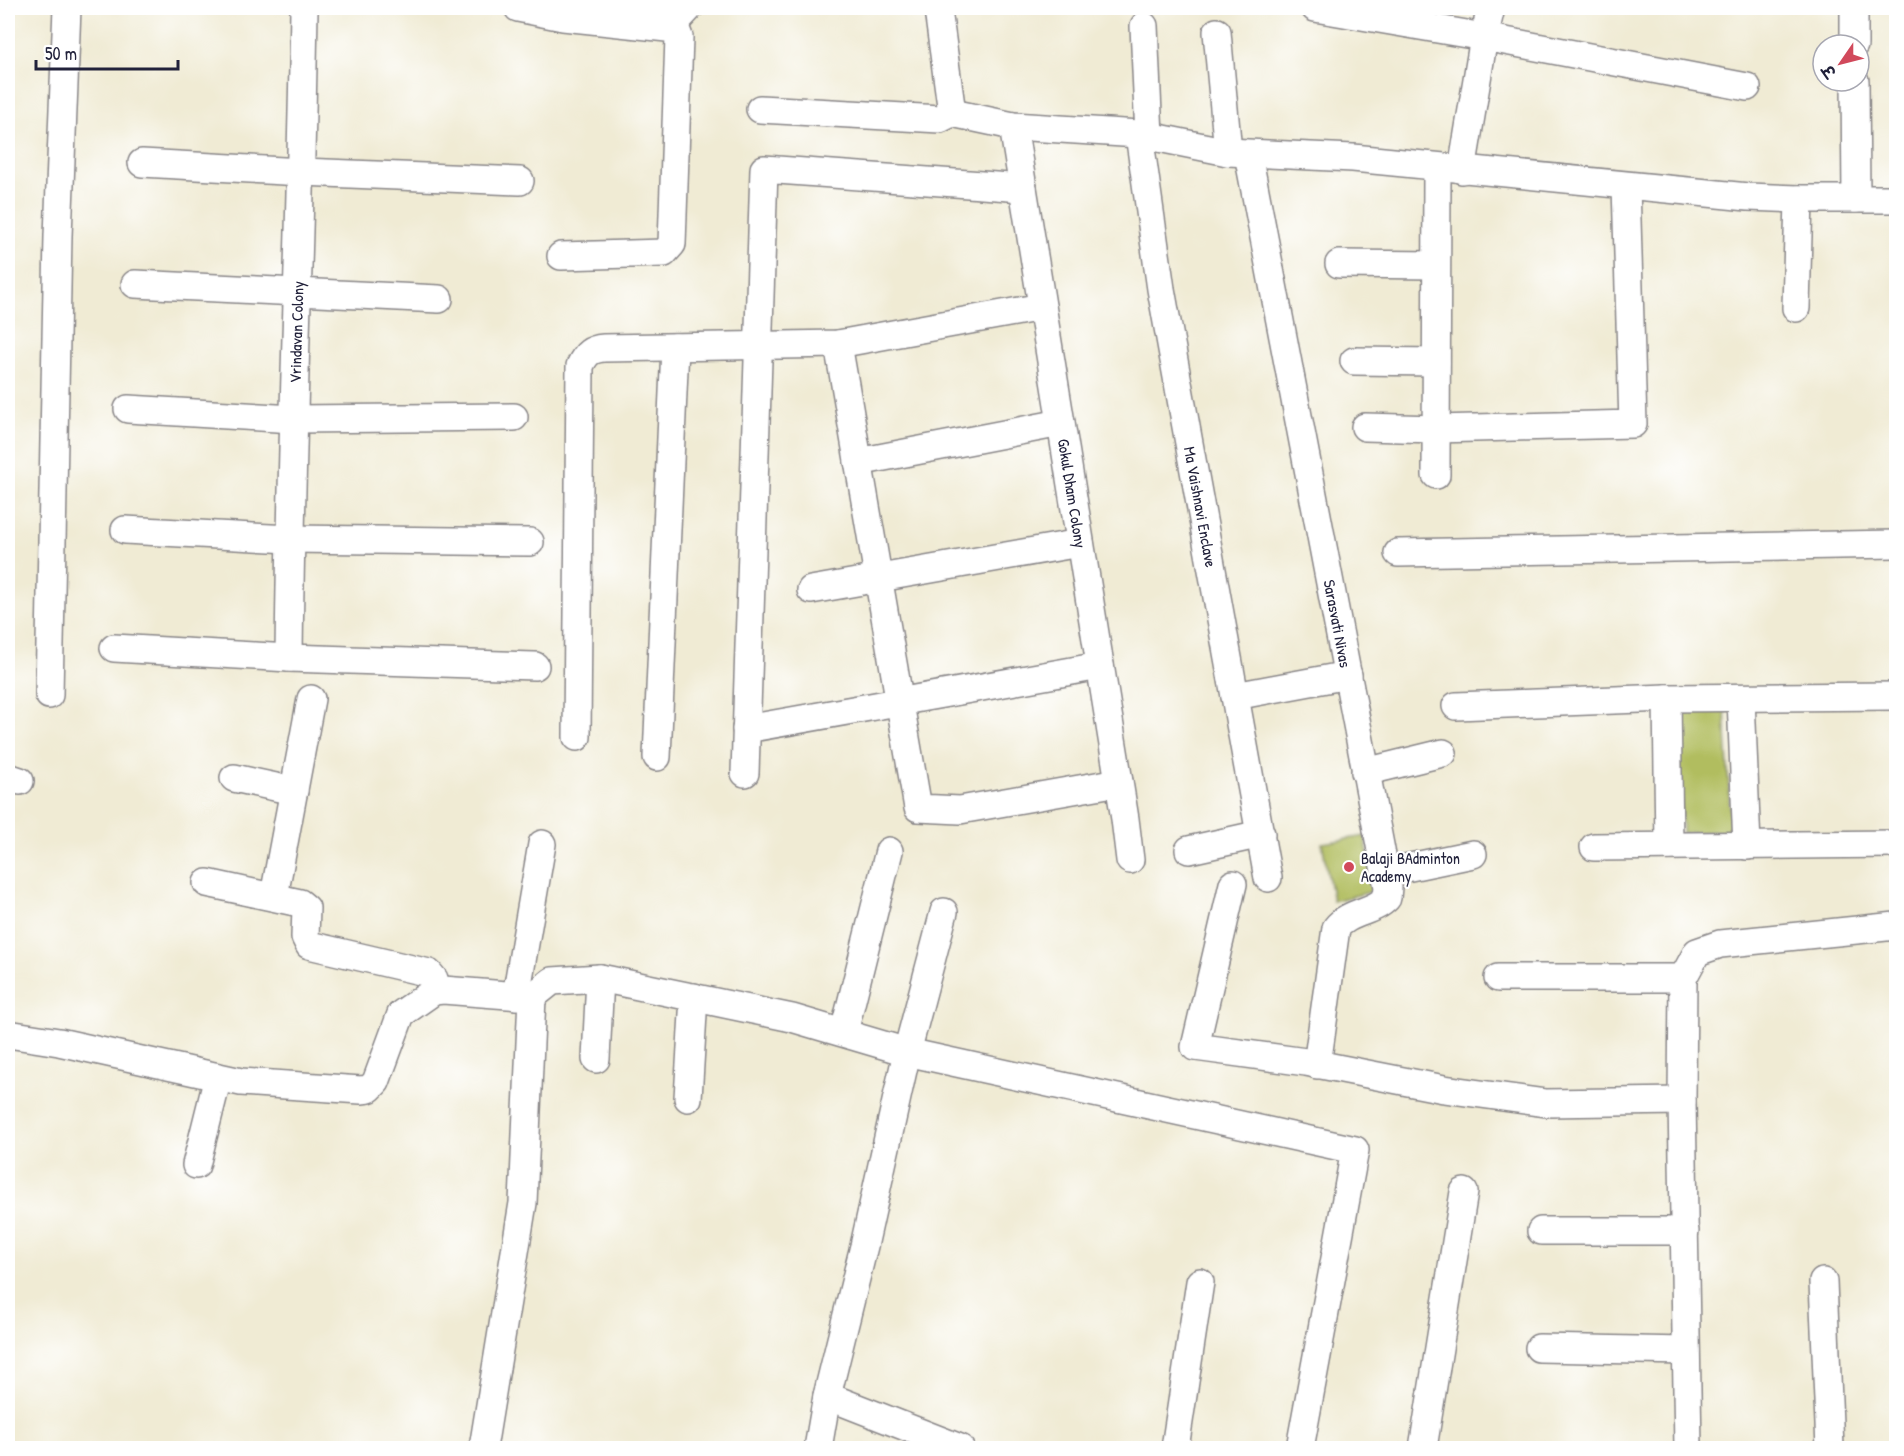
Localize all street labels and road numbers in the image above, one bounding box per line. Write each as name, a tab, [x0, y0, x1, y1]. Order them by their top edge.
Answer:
street label: Vrindavan Colony	[284, 280, 309, 383]
street label: Gokul Dham Colony	[1053, 437, 1092, 550]
street label: Ma Vaishnavi Enclave	[1179, 445, 1222, 570]
street label: Sarasvati Nivas	[1319, 578, 1357, 669]

